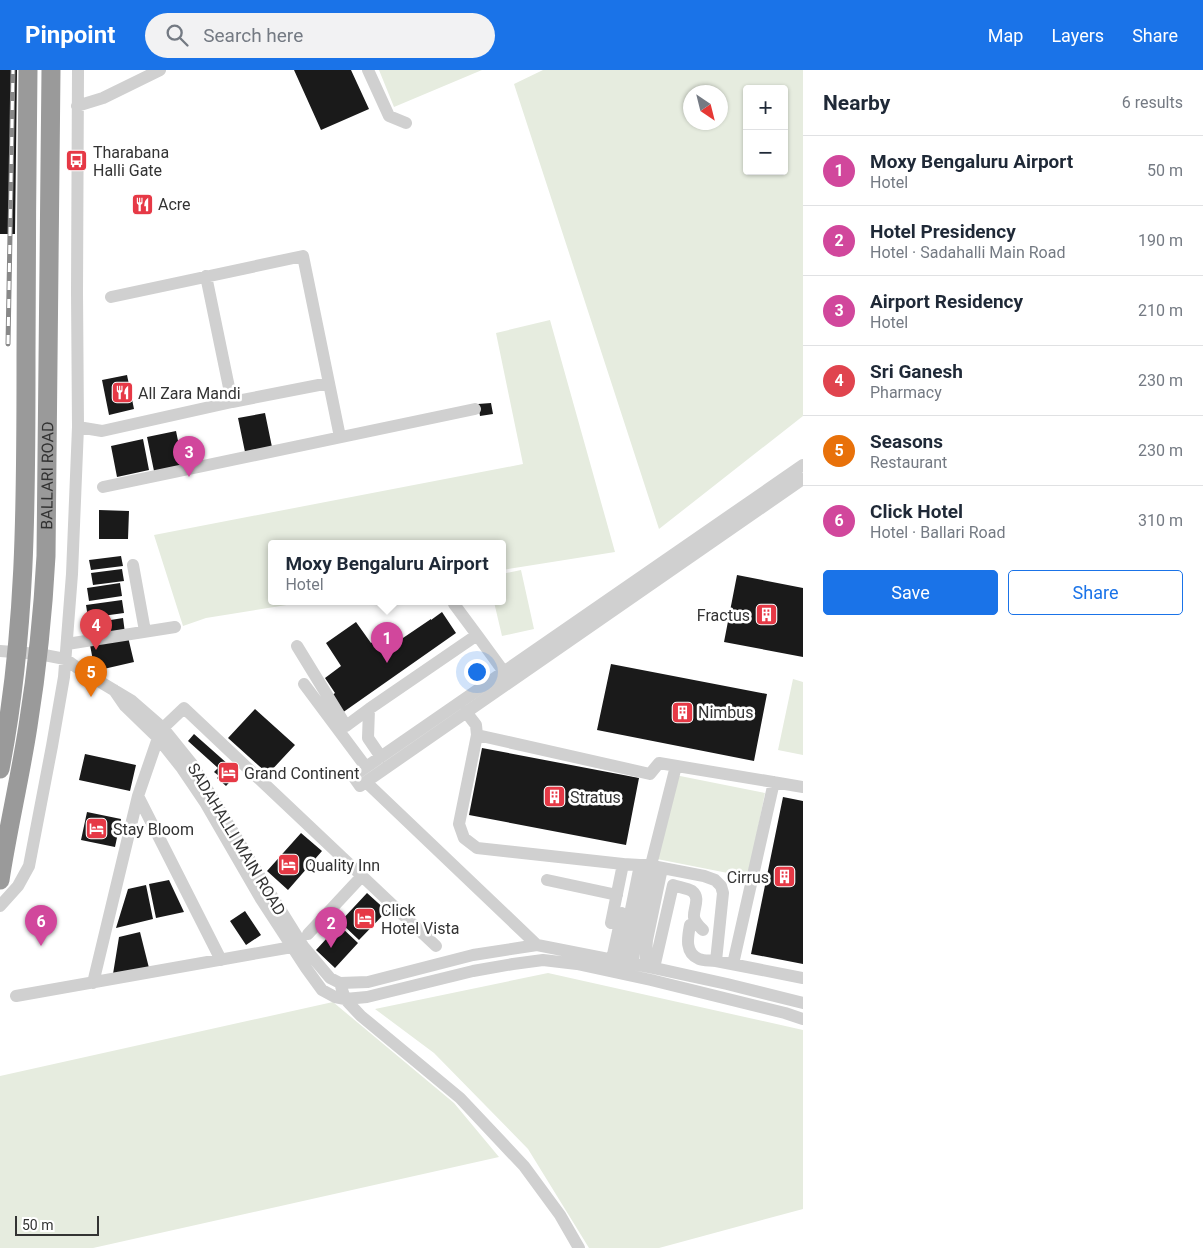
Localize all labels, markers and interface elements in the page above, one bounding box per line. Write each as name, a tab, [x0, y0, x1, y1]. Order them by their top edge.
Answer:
search box	[145, 13, 495, 58]
text: Pinpoint	[25, 21, 115, 49]
icon: search	[163, 21, 191, 49]
text: Search here	[203, 24, 303, 47]
text: Map	[988, 25, 1023, 46]
text: Layers	[1051, 25, 1104, 46]
text: Share	[1132, 25, 1178, 46]
north arrow	[683, 85, 728, 130]
map controls	[743, 85, 788, 175]
button: +	[743, 85, 788, 130]
text: Nearby	[823, 91, 890, 115]
text: 6 results	[1122, 93, 1183, 112]
button: −	[743, 130, 788, 175]
place label: Tharabana Halli Gate	[93, 143, 169, 180]
bus stop icon: Tharabana Halli Gate	[65, 149, 89, 173]
text: Moxy Bengaluru Airport	[870, 150, 1073, 173]
text: 1	[834, 161, 844, 180]
text: 50 m	[1147, 161, 1183, 180]
text: Hotel	[870, 173, 908, 192]
restaurant icon: Acre	[130, 192, 154, 216]
place label: Acre	[158, 195, 191, 214]
text: Hotel Presidency	[870, 220, 1016, 243]
text: 2	[834, 231, 844, 250]
text: 190 m	[1138, 231, 1183, 250]
text: Hotel · Sadahalli Main Road	[870, 243, 1065, 262]
text: Airport Residency	[870, 290, 1023, 313]
text: 3	[834, 301, 844, 320]
text: 210 m	[1138, 301, 1183, 320]
text: Hotel	[870, 313, 908, 332]
text: Sri Ganesh	[870, 360, 963, 383]
text: 4	[834, 371, 844, 390]
text: 230 m	[1138, 371, 1183, 390]
restaurant icon: All Zara Mandi	[110, 381, 134, 405]
text: Pharmacy	[870, 383, 942, 402]
place label: All Zara Mandi	[138, 384, 241, 403]
street label: BALLARI ROAD	[37, 421, 57, 530]
text: Seasons	[870, 430, 943, 453]
pin: 3	[173, 436, 205, 477]
text: 5	[834, 441, 844, 460]
text: 230 m	[1138, 441, 1183, 460]
text: Restaurant	[870, 453, 947, 472]
text: Click Hotel	[870, 500, 963, 523]
text: 6	[834, 511, 844, 530]
text: 310 m	[1138, 511, 1183, 530]
text: Hotel · Ballari Road	[870, 523, 1005, 542]
popup	[268, 540, 506, 605]
text: Moxy Bengaluru Airport	[285, 552, 489, 575]
button: Save	[823, 570, 998, 615]
button: Share	[1008, 570, 1183, 615]
text: Hotel	[285, 575, 324, 594]
building icon: Fractus	[754, 603, 778, 627]
place label: Fractus	[697, 606, 750, 625]
pin: 4	[80, 609, 112, 650]
pin: 1	[371, 622, 403, 663]
pin: 5	[75, 656, 107, 697]
your location	[464, 659, 490, 685]
building icon: Nimbus	[670, 700, 694, 724]
place label: Nimbus	[698, 703, 753, 722]
street label: SADAHALLI MAIN ROAD	[184, 760, 290, 919]
hotel icon: Grand Continent	[216, 761, 240, 785]
place label: Grand Continent	[244, 764, 359, 783]
building icon: Stratus	[542, 785, 566, 809]
place label: Stratus	[570, 788, 621, 807]
hotel icon: Stay Bloom	[85, 817, 109, 841]
place label: Stay Bloom	[113, 820, 194, 839]
hotel icon: Quality Inn	[277, 853, 301, 877]
place label: Quality Inn	[305, 856, 380, 875]
building icon: Cirrus	[773, 865, 797, 889]
place label: Cirrus	[727, 868, 769, 887]
place label: Click Hotel Vista	[381, 901, 459, 938]
pin: 6	[25, 905, 57, 946]
pin: 2	[315, 907, 347, 948]
hotel icon: Click Hotel Vista	[353, 907, 377, 931]
scale bar	[15, 1213, 99, 1236]
text: 50 m	[22, 1217, 54, 1233]

